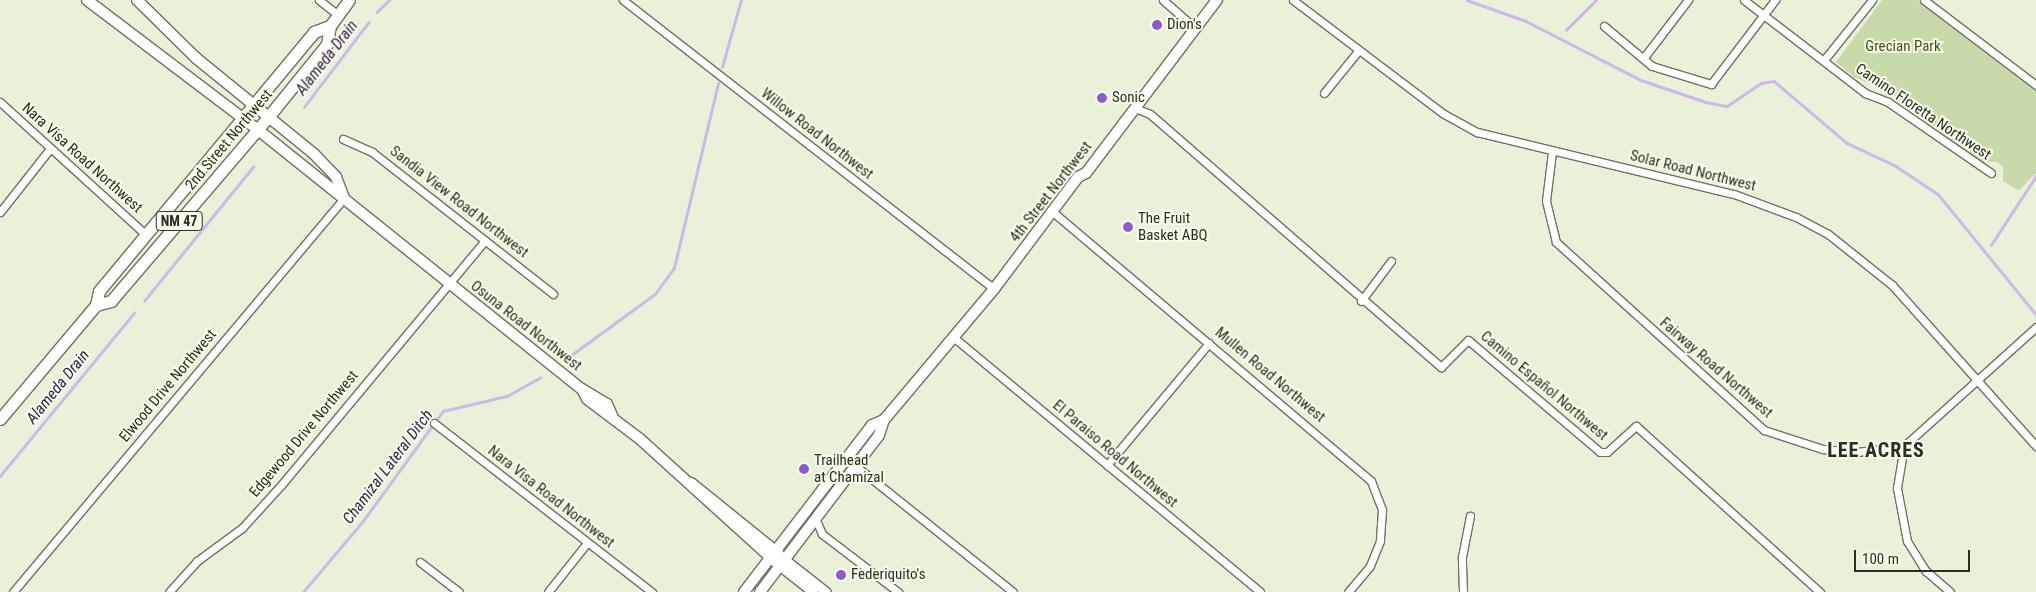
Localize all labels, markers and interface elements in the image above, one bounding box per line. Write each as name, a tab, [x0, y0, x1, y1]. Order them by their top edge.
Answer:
place label: Dion's	[1167, 16, 1202, 34]
water label: Alameda Drain	[292, 17, 362, 99]
marker: Dion's	[1151, 19, 1163, 31]
park label: Grecian Park	[1865, 38, 1941, 56]
street label: Camino Floretta Northwest	[1852, 60, 1994, 164]
street label: Willow Road Northwest	[757, 85, 877, 183]
street label: 2nd Street Northwest	[182, 86, 276, 194]
place label: Sonic	[1112, 89, 1145, 107]
marker: Sonic	[1096, 92, 1108, 104]
street label: Nara Visa Road Northwest	[18, 99, 146, 217]
street label: 4th Street Northwest	[1006, 138, 1096, 246]
street label: Sandia View Road Northwest	[386, 142, 532, 262]
street label: Solar Road Northwest	[1628, 147, 1758, 195]
place label: The Fruit Basket ABQ	[1138, 209, 1208, 244]
road number: NM 47	[155, 210, 203, 232]
marker: The Fruit Basket ABQ	[1122, 221, 1134, 233]
street label: Osuna Road Northwest	[467, 277, 585, 375]
street label: Fairway Road Northwest	[1656, 314, 1776, 422]
street label: Mullen Road Northwest	[1211, 324, 1329, 426]
street label: Elwood Drive Northwest	[116, 326, 220, 446]
street label: Camino Español Northwest	[1477, 327, 1611, 445]
water label: Alameda Drain	[22, 346, 94, 428]
street label: Edgewood Drive Northwest	[246, 367, 362, 501]
street label: El Paraiso Road Northwest	[1049, 396, 1181, 512]
water label: Chamizal Lateral Ditch	[339, 406, 437, 528]
district label: LEE ACRES	[1826, 438, 1926, 462]
street label: Nara Visa Road Northwest	[484, 442, 618, 552]
place label: Trailhead at Chamizal	[814, 451, 884, 486]
marker: Trailhead at Chamizal	[798, 463, 810, 475]
scale bar	[1856, 540, 1972, 572]
text: 100 m	[1862, 550, 1899, 568]
place label: Federiquito's	[851, 566, 925, 584]
marker: Federiquito's	[835, 569, 847, 581]

